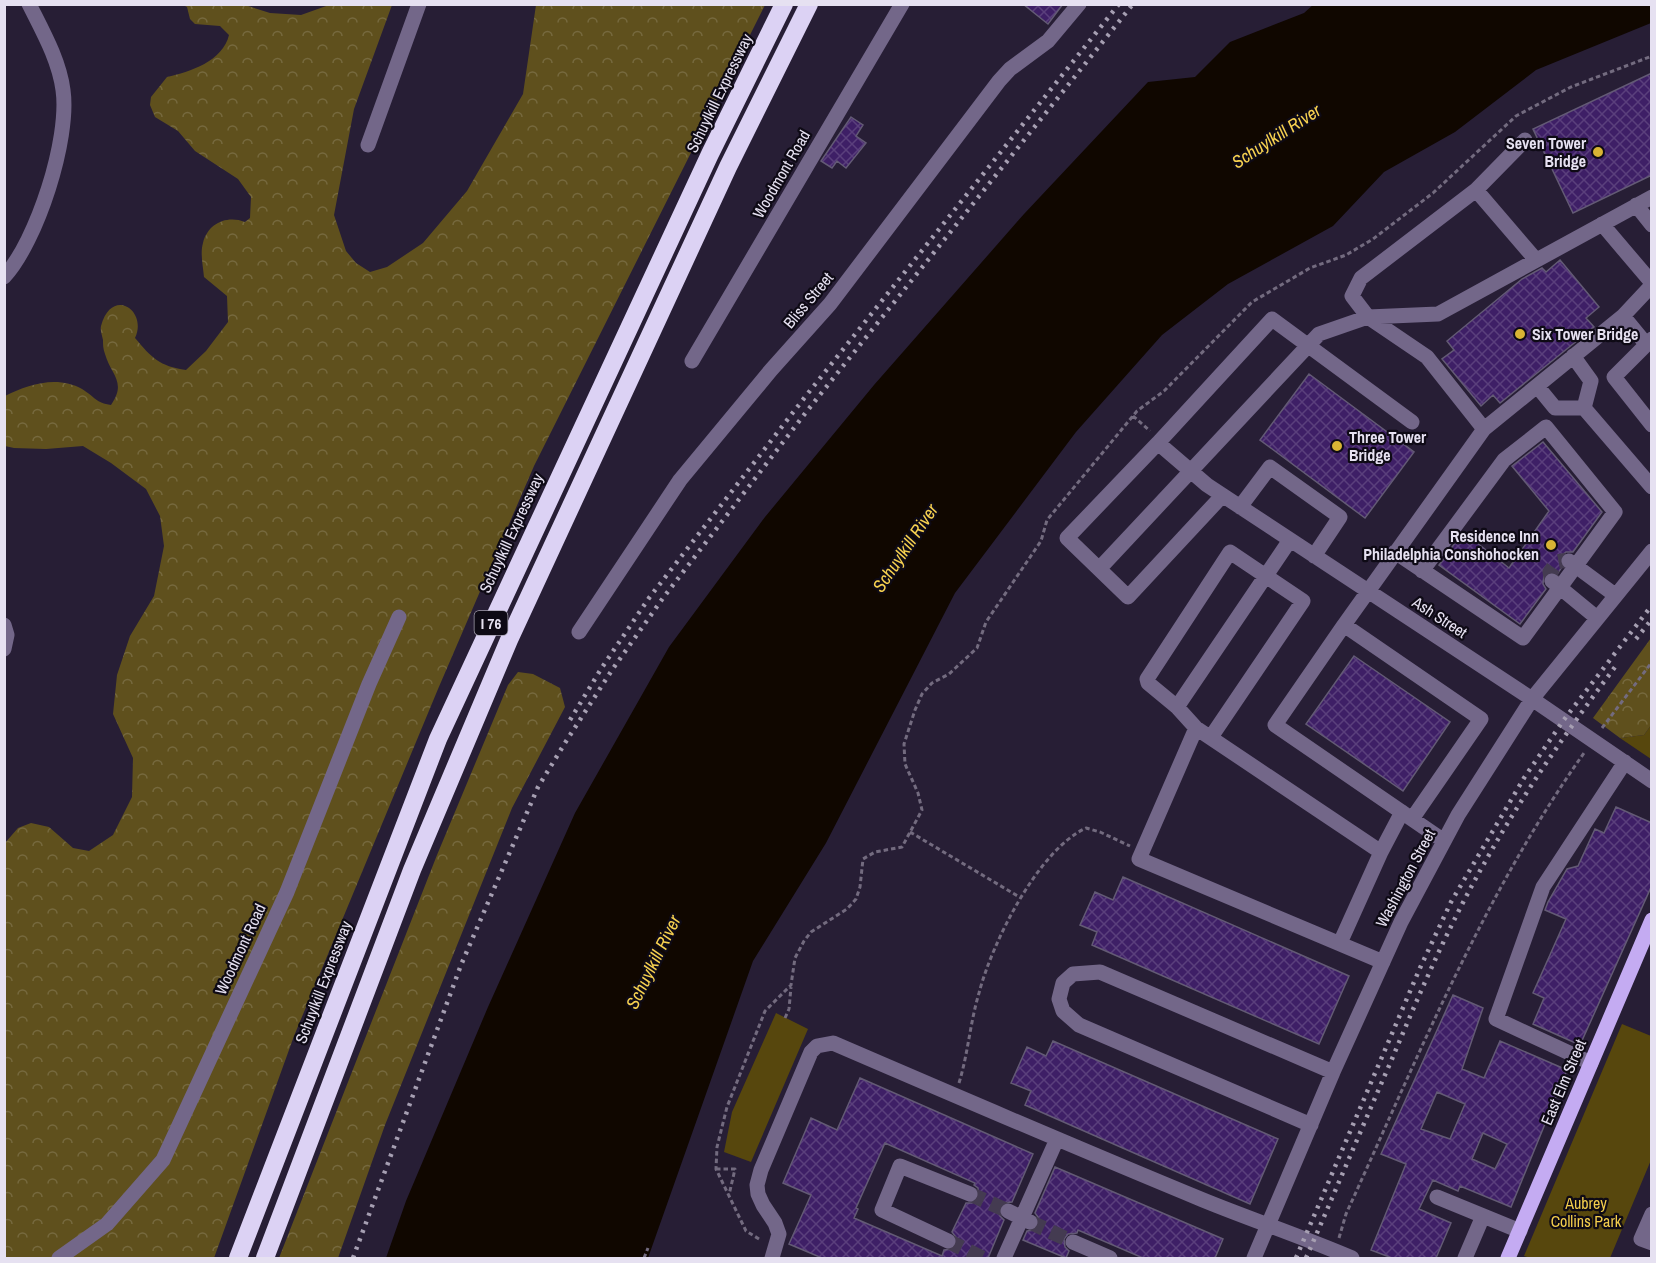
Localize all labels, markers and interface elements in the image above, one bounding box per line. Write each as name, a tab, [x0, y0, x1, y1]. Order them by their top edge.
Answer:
street label: Schuylkill Expressway	[681, 29, 758, 156]
water label: Schuylkill River	[1227, 97, 1326, 174]
street label: Woodmont Road	[747, 126, 815, 222]
place label: Seven Tower Bridge	[1506, 132, 1587, 172]
marker: Seven Tower Bridge	[1591, 145, 1605, 159]
street label: Bliss Street	[778, 267, 838, 333]
place label: Six Tower Bridge	[1532, 323, 1638, 345]
marker: Six Tower Bridge	[1513, 327, 1527, 341]
place label: Three Tower Bridge	[1349, 426, 1427, 466]
marker: Three Tower Bridge	[1330, 439, 1344, 453]
street label: Schuylkill Expressway	[474, 469, 549, 596]
water label: Schuylkill River	[866, 498, 944, 597]
place label: Residence Inn Philadelphia Conshohocken	[1363, 525, 1539, 565]
marker: Residence Inn Philadelphia Conshohocken	[1544, 538, 1558, 552]
street label: Ash Street	[1407, 591, 1472, 643]
road number: I 76	[474, 611, 508, 635]
street label: Washington Street	[1370, 825, 1440, 931]
street label: Woodmont Road	[209, 900, 271, 998]
water label: Schuylkill River	[619, 910, 687, 1013]
street label: Schuylkill Expressway	[289, 917, 357, 1047]
street label: East Elm Street	[1535, 1035, 1591, 1128]
park label: Aubrey Collins Park	[1551, 1192, 1622, 1232]

